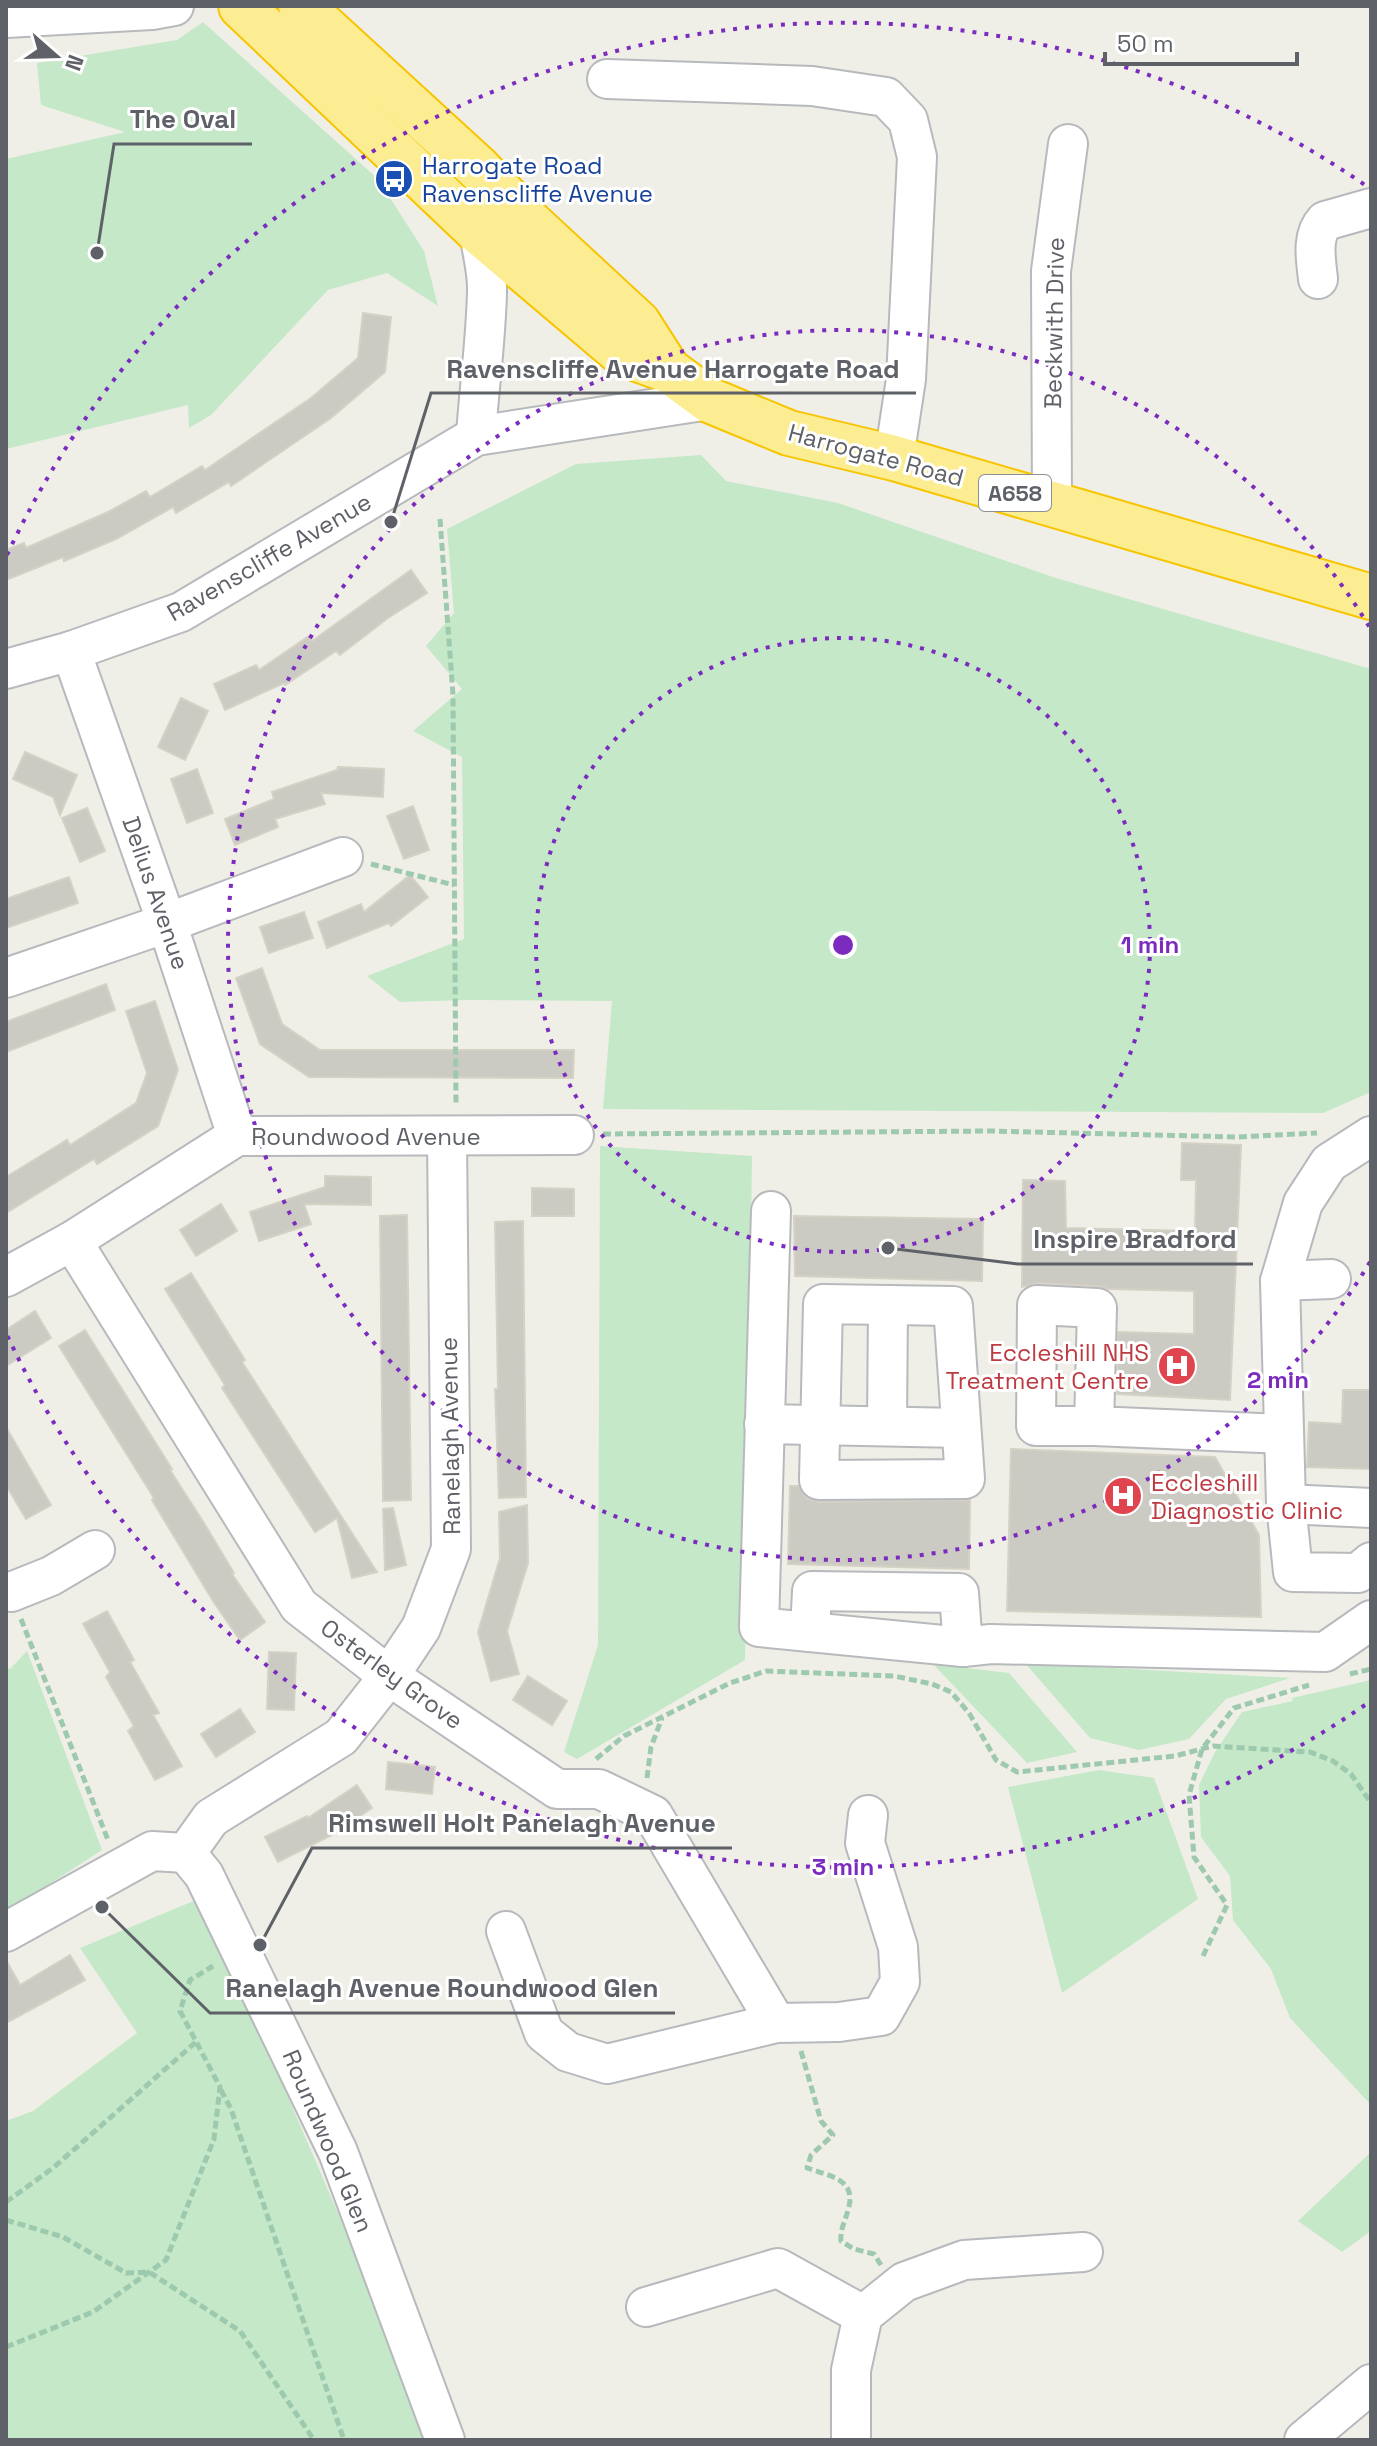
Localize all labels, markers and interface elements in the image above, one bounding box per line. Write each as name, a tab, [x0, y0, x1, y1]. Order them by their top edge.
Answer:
north arrow	[16, 16, 96, 96]
scale bar	[1105, 16, 1297, 66]
text: 50 m	[1117, 28, 1174, 59]
text: N	[59, 51, 90, 75]
callout: The Oval	[114, 94, 252, 144]
text: The Oval	[130, 102, 236, 136]
place label: Harrogate Road Ravenscliffe Avenue	[422, 150, 653, 209]
bus stop icon: Harrogate Road Ravenscliffe Avenue	[373, 158, 415, 200]
street label: Beckwith Drive	[1037, 237, 1071, 409]
callout: Ravenscliffe Avenue Harrogate Road	[431, 343, 916, 393]
text: Ravenscliffe Avenue Harrogate Road	[446, 352, 900, 386]
street label: Harrogate Road	[785, 417, 967, 493]
road number: A658	[979, 475, 1051, 511]
street label: Ravenscliffe Avenue	[161, 486, 377, 628]
street label: Delius Avenue	[115, 812, 197, 974]
text: 1 min	[1121, 929, 1179, 960]
centre of rings	[829, 931, 857, 959]
street label: Roundwood Avenue	[251, 1121, 481, 1152]
callout: Inspire Bradford	[1018, 1214, 1253, 1264]
text: Inspire Bradford	[1033, 1222, 1237, 1256]
street label: Ranelagh Avenue	[433, 1337, 467, 1535]
place label: Eccleshill NHS Treatment Centre	[946, 1337, 1149, 1396]
hospital icon: Eccleshill NHS Treatment Centre	[1156, 1345, 1198, 1387]
text: 2 min	[1247, 1364, 1309, 1395]
place label: Eccleshill Diagnostic Clinic	[1151, 1467, 1343, 1526]
hospital icon: Eccleshill Diagnostic Clinic	[1102, 1475, 1144, 1517]
street label: Osterley Grove	[315, 1612, 469, 1736]
callout: Rimswell Holt Panelagh Avenue	[312, 1798, 732, 1848]
text: Rimswell Holt Panelagh Avenue	[328, 1806, 716, 1840]
text: 3 min	[812, 1851, 874, 1882]
callout: Ranelagh Avenue Roundwood Glen	[210, 1963, 675, 2013]
text: Ranelagh Avenue Roundwood Glen	[225, 1971, 659, 2005]
street label: Roundwood Glen	[275, 2045, 381, 2237]

